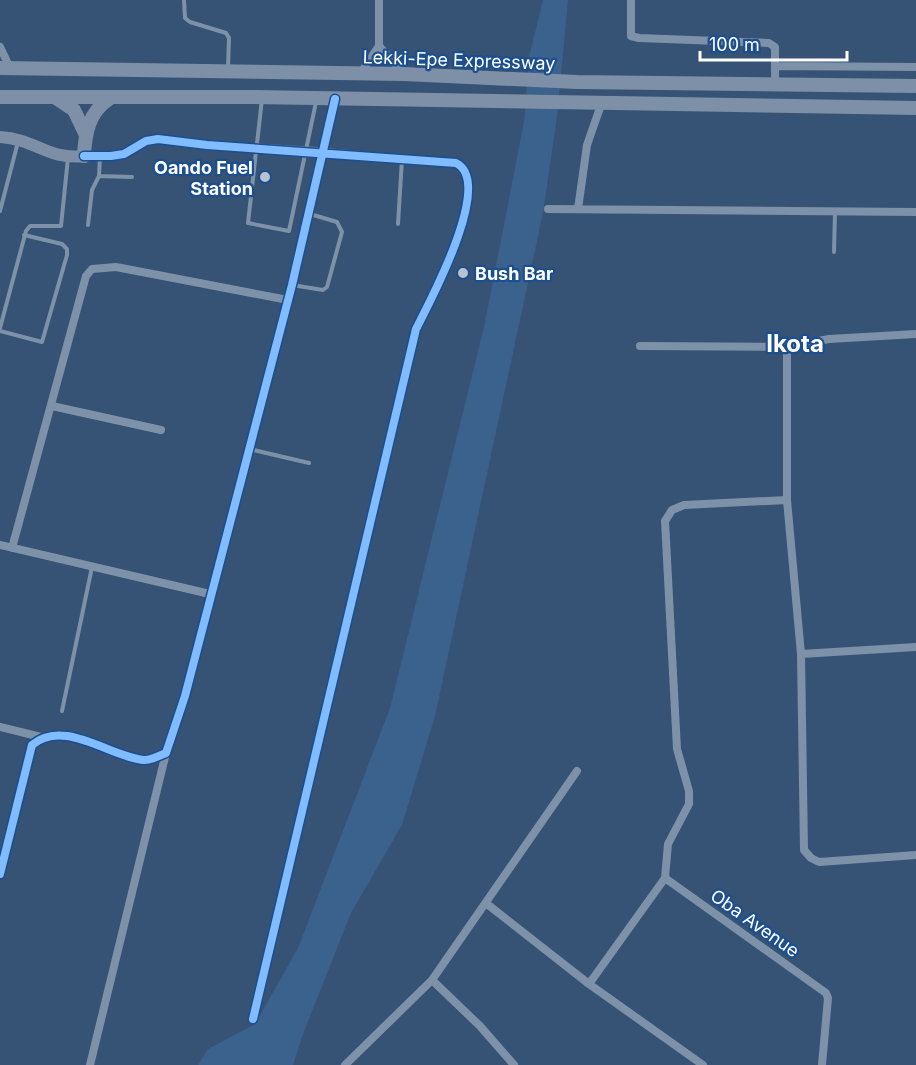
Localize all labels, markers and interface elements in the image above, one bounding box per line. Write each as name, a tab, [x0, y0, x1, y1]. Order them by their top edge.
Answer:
scale bar	[700, 24, 847, 62]
text: 100 m	[709, 34, 760, 55]
street label: Lekki-Epe Expressway	[362, 46, 556, 74]
place label: Oando Fuel Station	[154, 157, 253, 199]
marker: Oando Fuel Station	[258, 170, 272, 184]
place label: Bush Bar	[475, 263, 553, 284]
marker: Bush Bar	[456, 266, 470, 280]
district label: Ikota	[766, 329, 824, 358]
street label: Oba Avenue	[707, 885, 803, 961]

